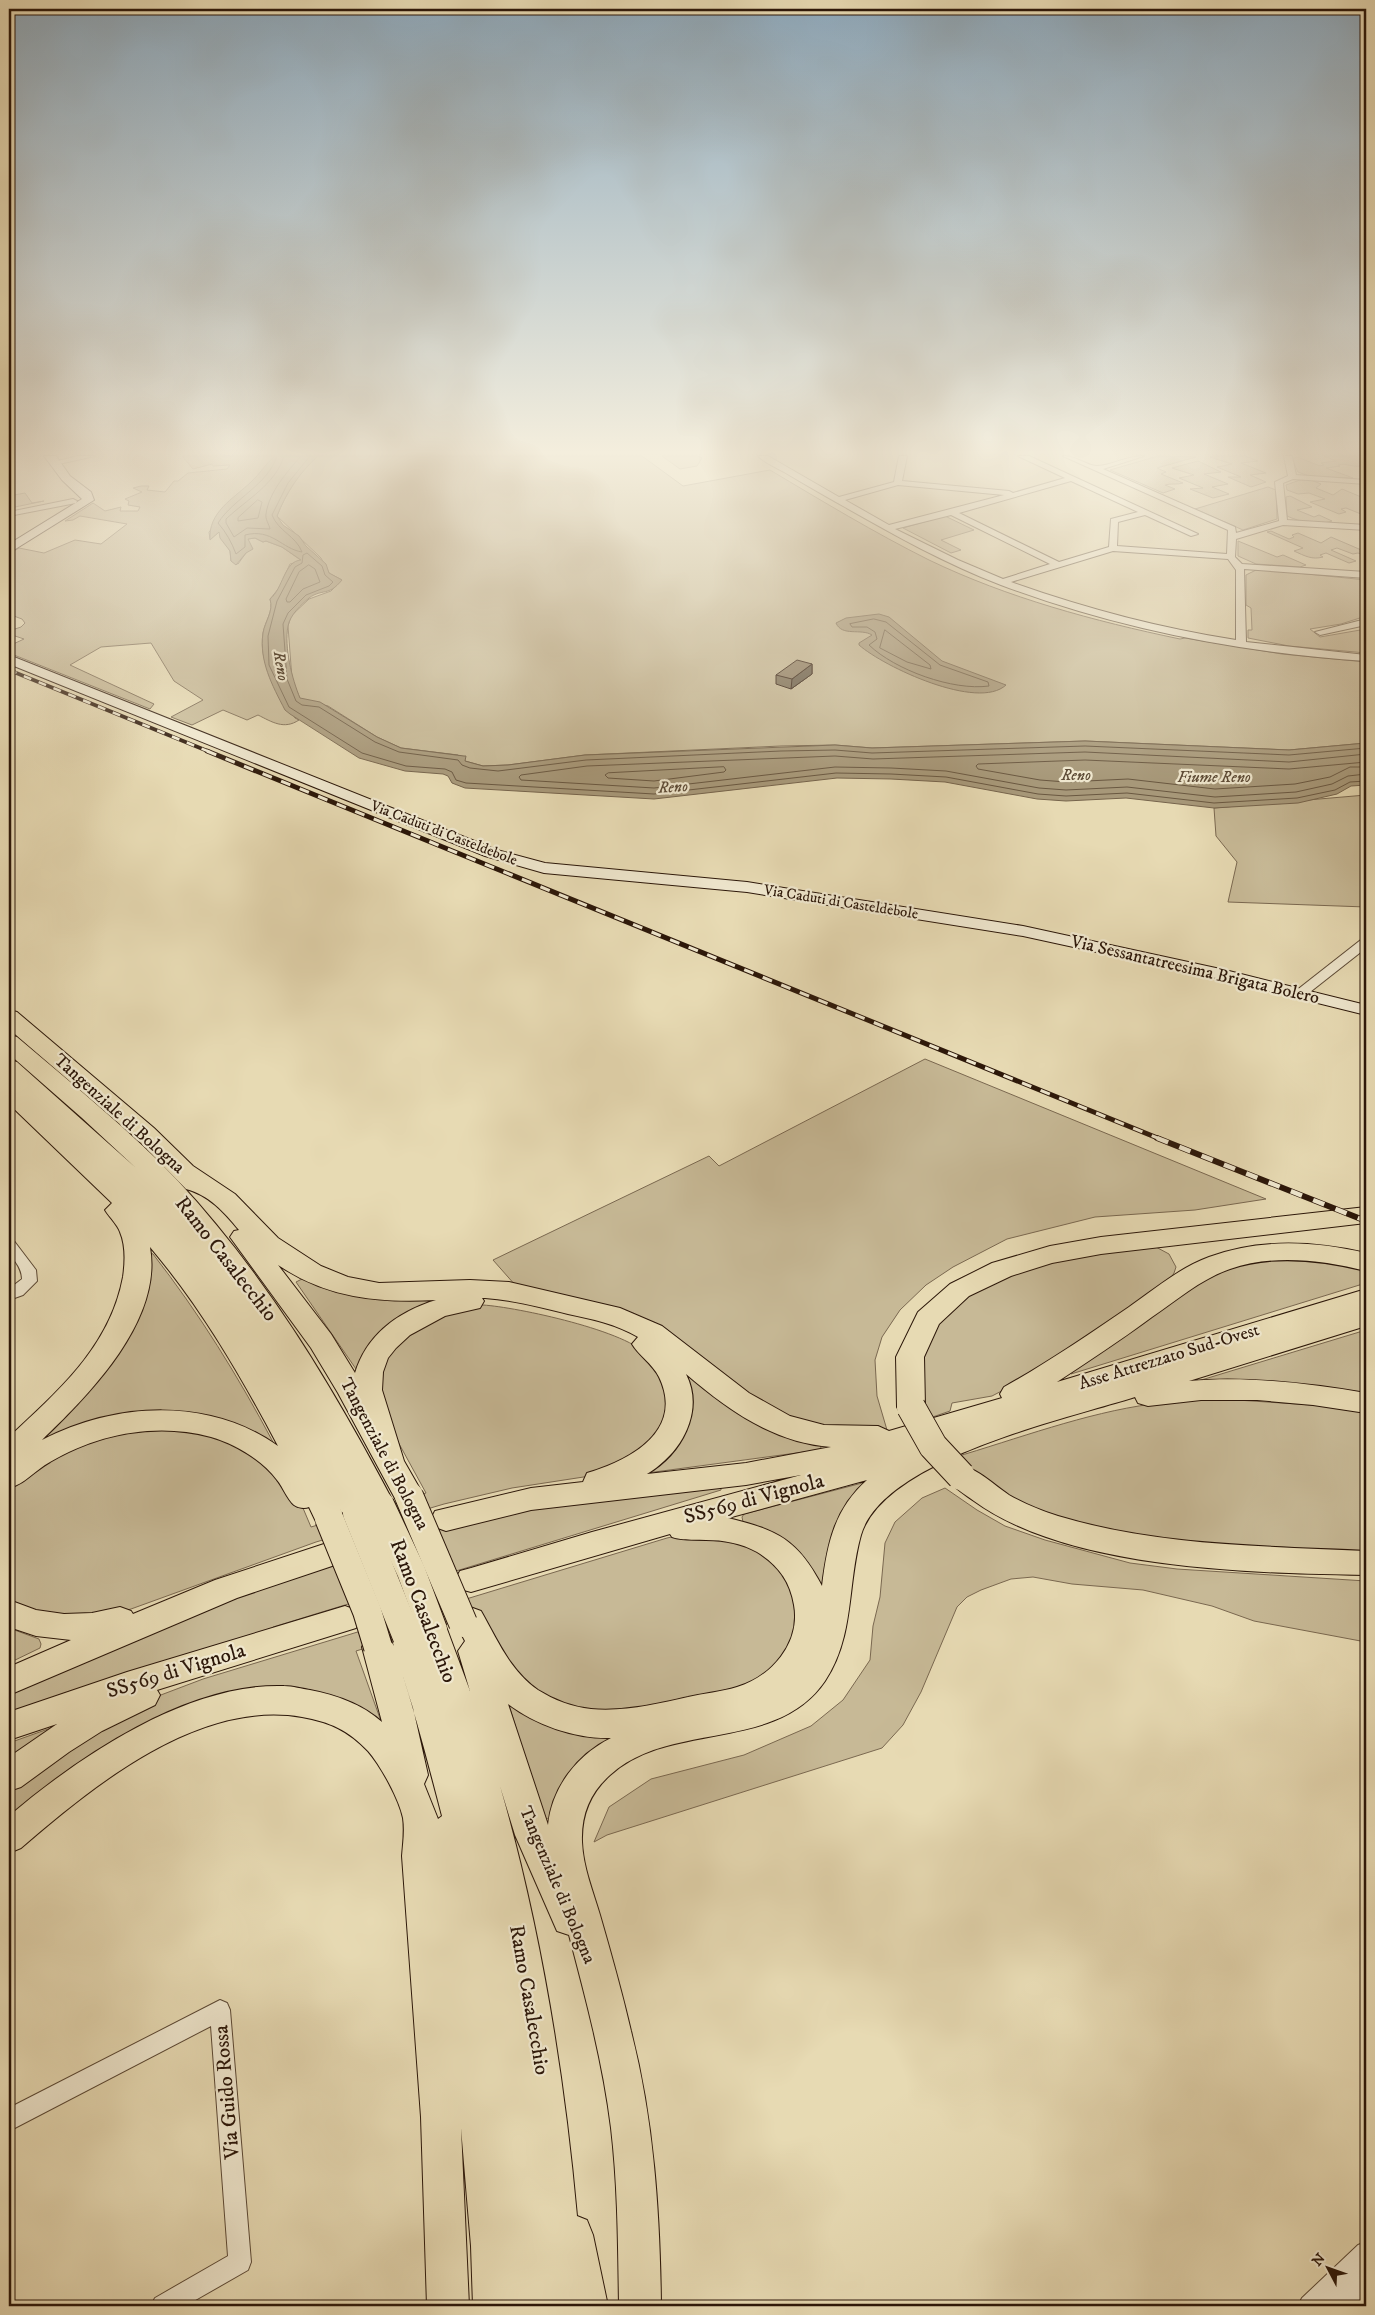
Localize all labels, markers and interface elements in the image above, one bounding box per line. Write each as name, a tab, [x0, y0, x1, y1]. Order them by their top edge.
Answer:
water label: Reno	[269, 649, 293, 682]
water label: Reno	[1060, 765, 1091, 785]
water label: Fiume Reno	[1177, 767, 1251, 787]
water label: Reno	[657, 776, 688, 798]
street label: Via Caduti di Casteldebole	[367, 796, 520, 870]
street label: Via Caduti di Casteldebole	[762, 880, 919, 924]
street label: Via Sessantatreesima Brigata Bolero	[1068, 930, 1322, 1009]
street label: Tangenziale di Bologna	[49, 1049, 189, 1179]
street label: Ramo Casalecchio	[169, 1191, 283, 1327]
street label: Asse Attrezzato Sud-Ovest	[1076, 1319, 1262, 1395]
street label: Tangenziale di Bologna	[335, 1374, 434, 1534]
street label: SS569 di Vignola	[681, 1468, 827, 1530]
street label: Ramo Casalecchio	[384, 1535, 462, 1687]
street label: SS569 di Vignola	[103, 1638, 249, 1704]
street label: Tangenziale di Bologna	[514, 1803, 600, 1967]
street label: Ramo Casalecchio	[503, 1923, 555, 2077]
street label: Via Guido Rossa	[208, 2024, 246, 2161]
north arrow	[1302, 2242, 1352, 2292]
text: N	[1308, 2250, 1330, 2270]

